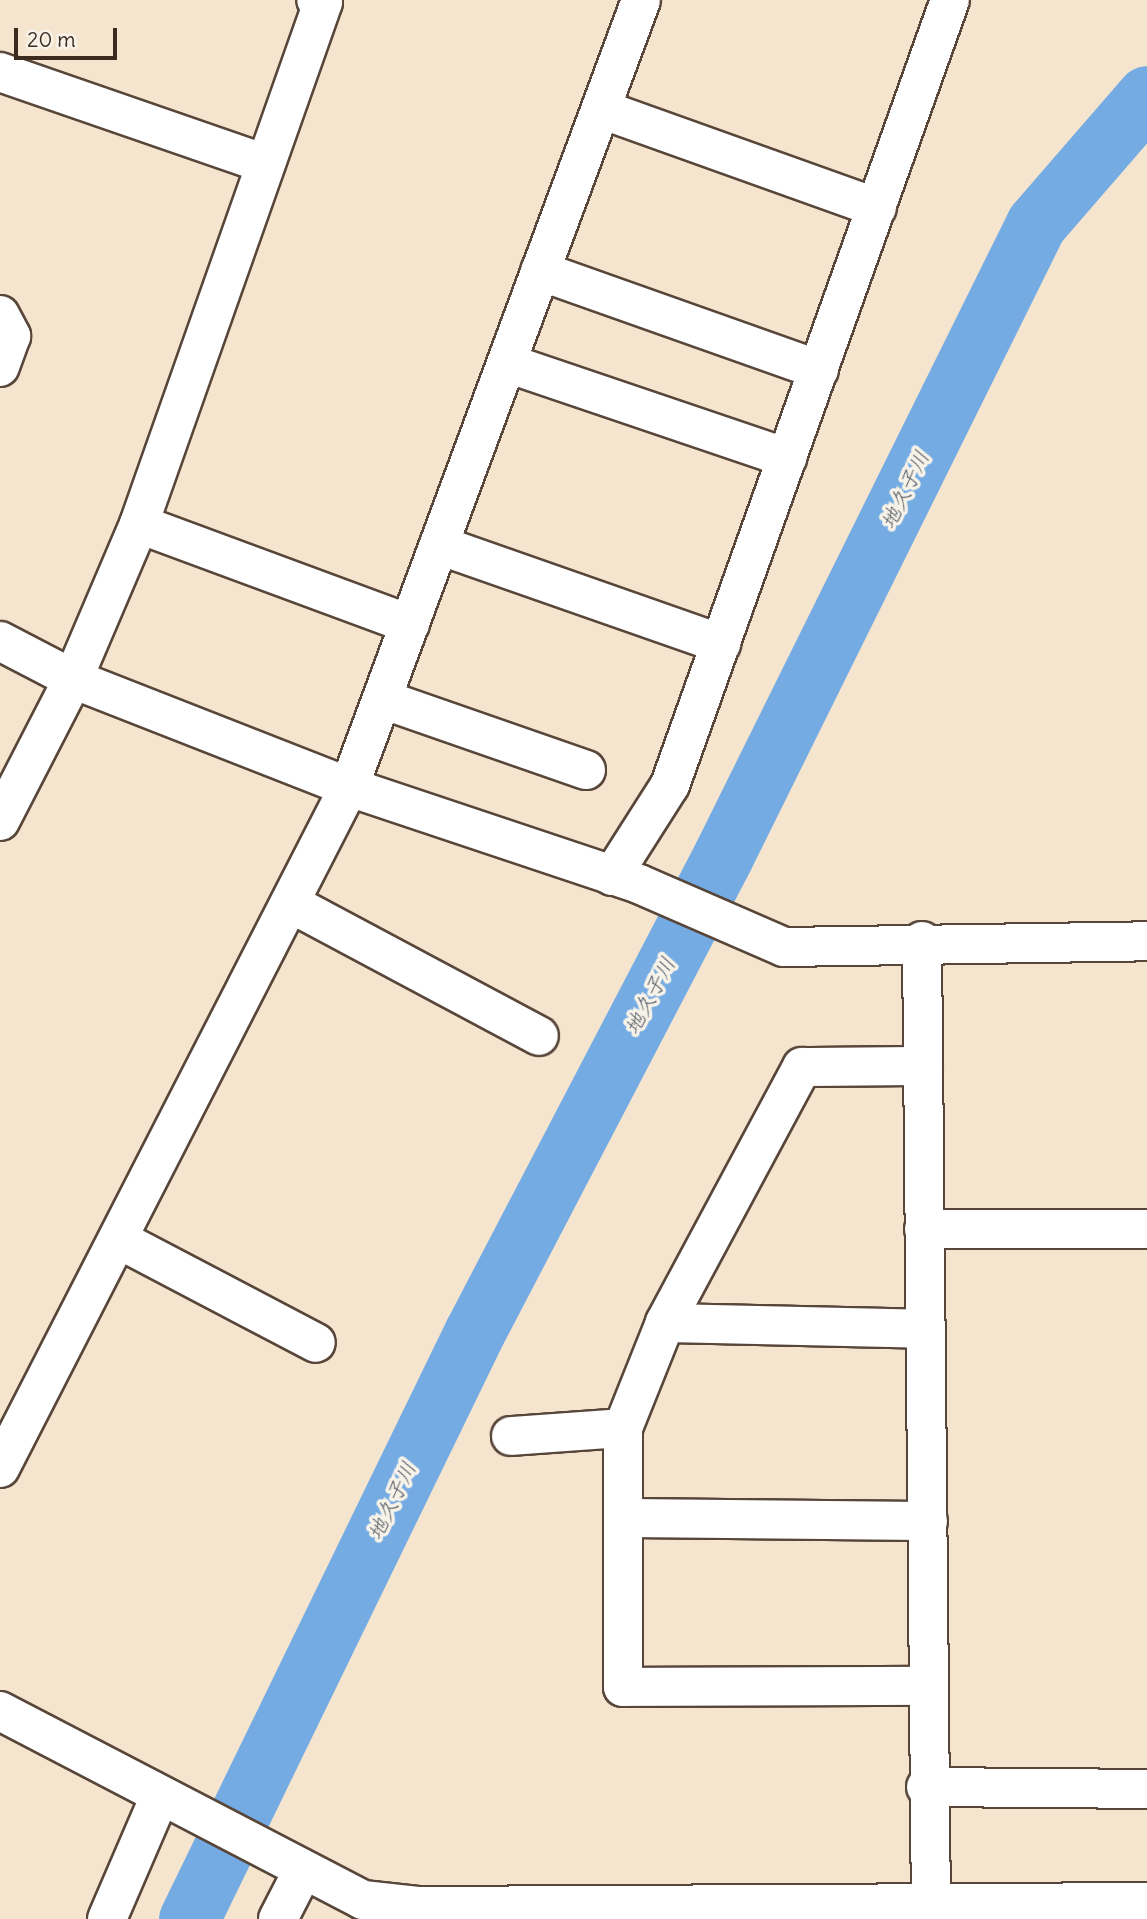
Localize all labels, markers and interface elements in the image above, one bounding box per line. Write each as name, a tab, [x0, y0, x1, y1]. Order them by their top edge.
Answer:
scale bar	[18, 14, 121, 58]
text: 20 m	[27, 26, 76, 53]
water label: 地久子川	[875, 447, 935, 533]
water label: 地久子川	[619, 953, 681, 1039]
water label: 地久子川	[362, 1458, 422, 1544]

